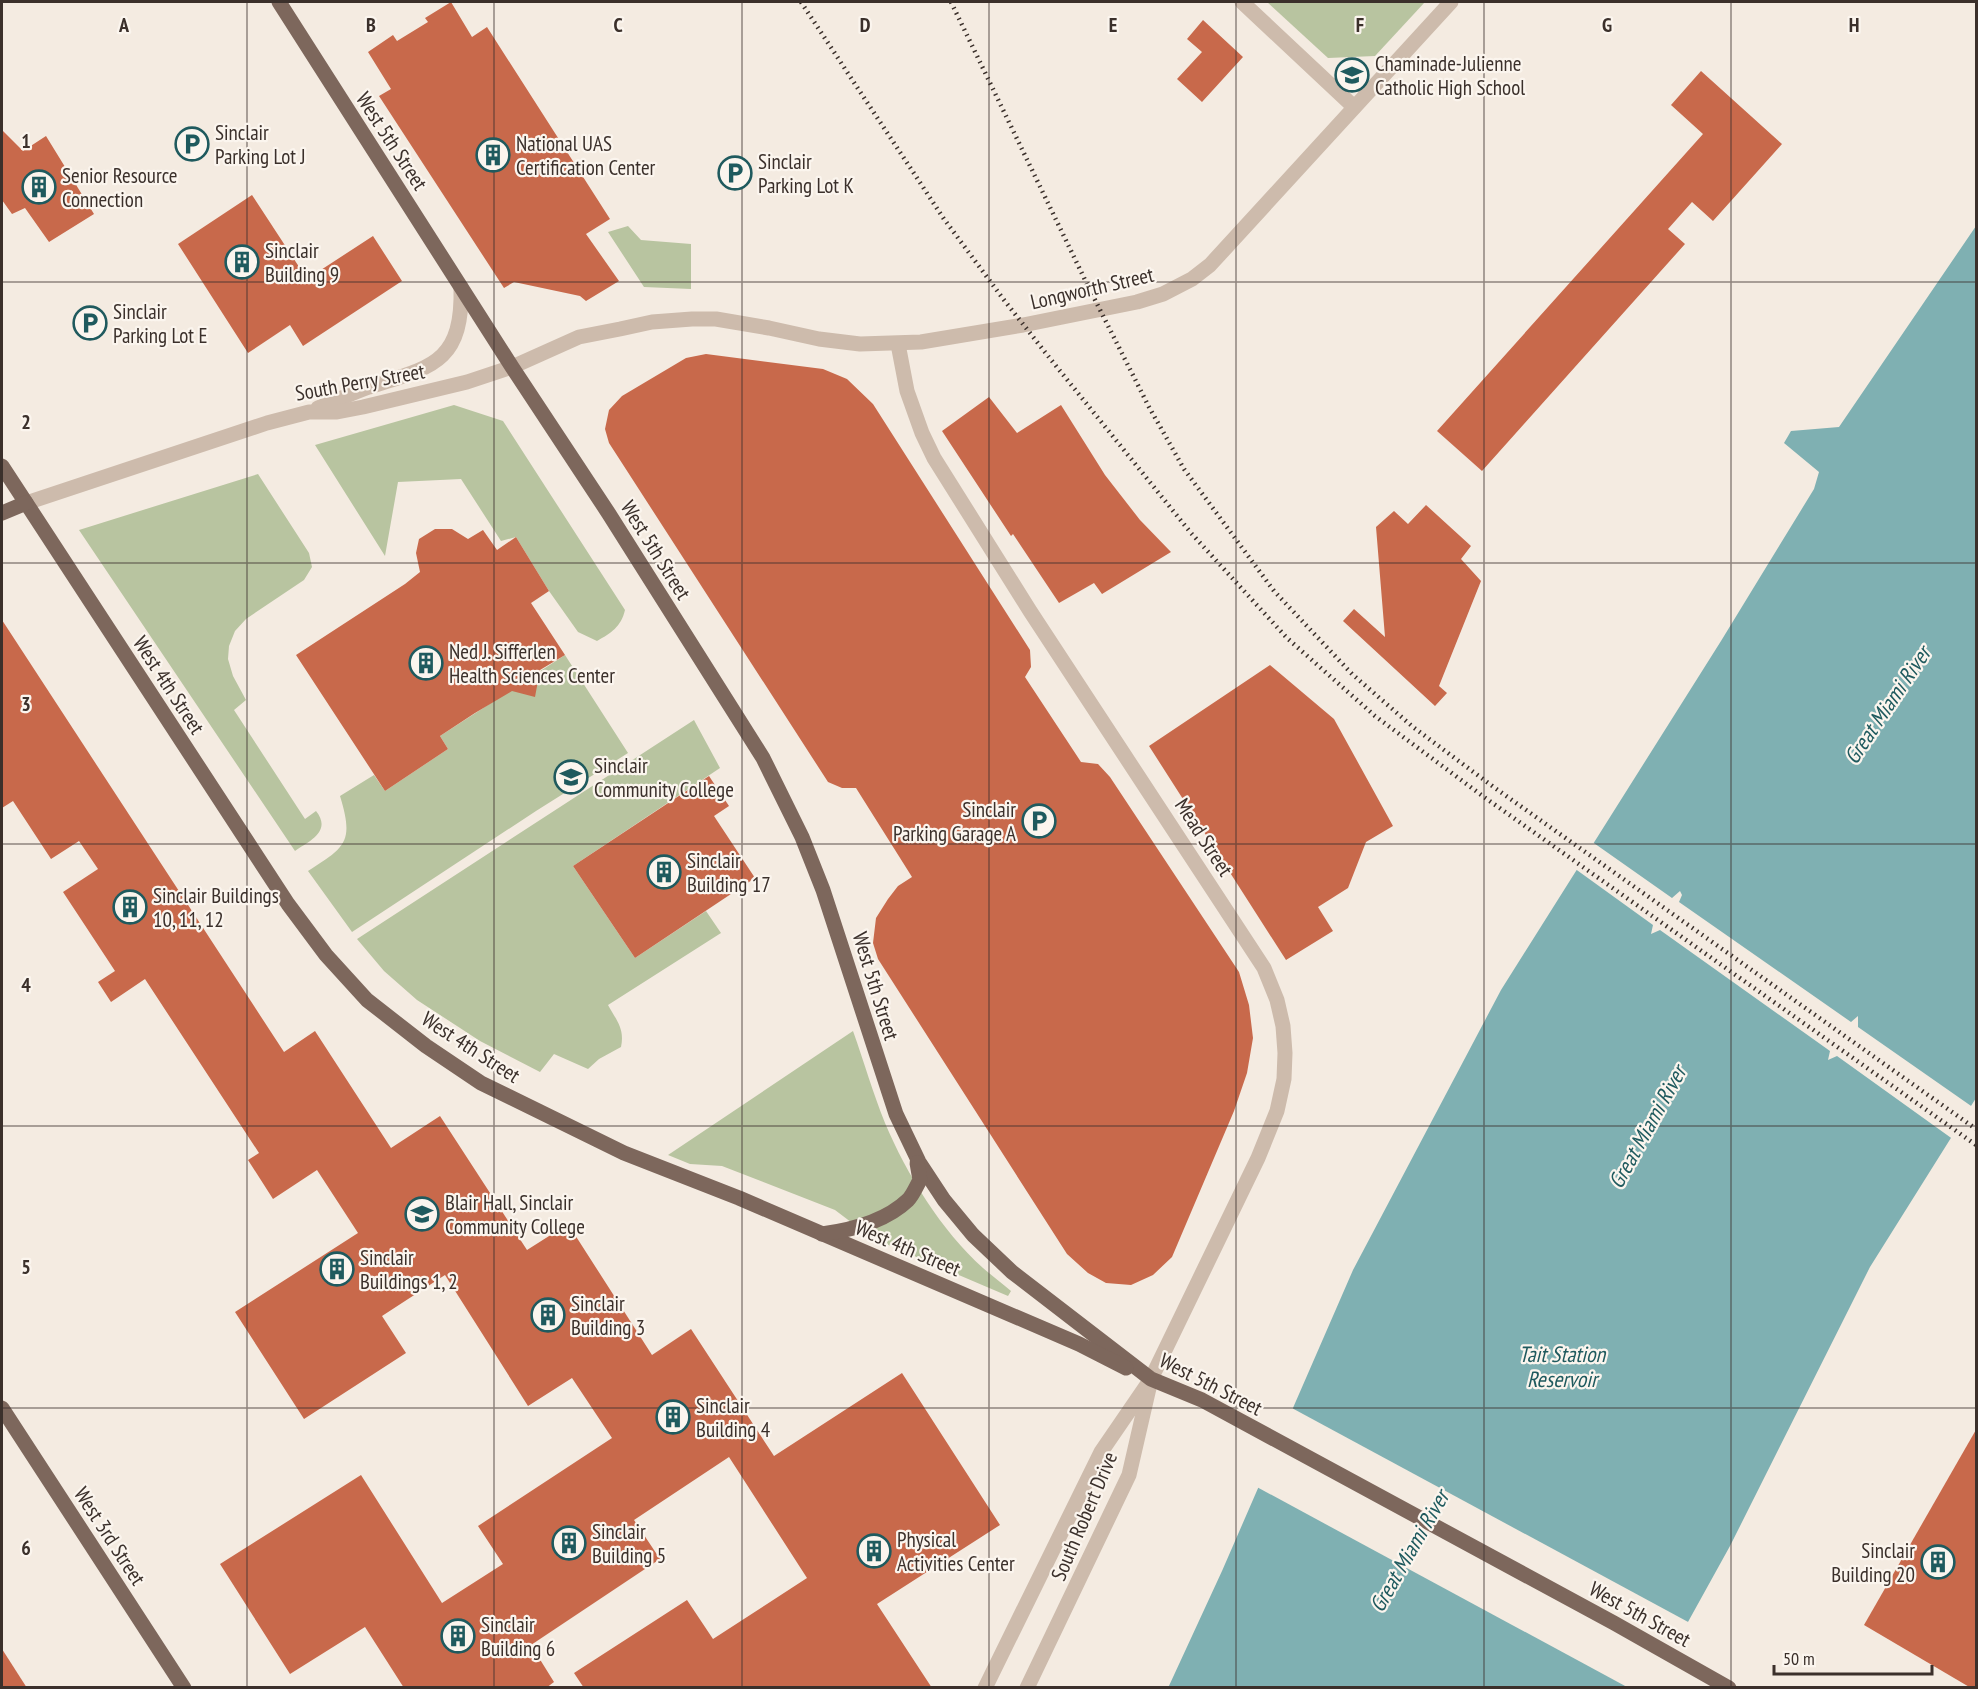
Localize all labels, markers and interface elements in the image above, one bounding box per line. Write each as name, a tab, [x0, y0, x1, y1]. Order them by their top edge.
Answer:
text: A	[118, 12, 130, 38]
text: B	[366, 12, 376, 38]
text: C	[613, 12, 623, 38]
text: D	[860, 12, 871, 38]
text: E	[1109, 12, 1117, 38]
text: F	[1356, 12, 1364, 38]
text: G	[1602, 12, 1612, 38]
text: H	[1849, 12, 1859, 38]
place label: Chaminade-Julienne Catholic High School	[1375, 50, 1525, 101]
school or university icon: Chaminade-Julienne Catholic High School	[1334, 57, 1370, 93]
street label: West 5th Street	[350, 87, 434, 195]
place label: Sinclair Parking Lot J	[215, 119, 306, 170]
parking icon: Sinclair Parking Lot J	[174, 126, 210, 162]
text: 1	[21, 128, 31, 154]
place label: National UAS Certification Center	[516, 130, 656, 181]
building icon: National UAS Certification Center	[475, 137, 511, 173]
place label: Sinclair Parking Lot K	[758, 148, 854, 199]
parking icon: Sinclair Parking Lot K	[717, 155, 753, 191]
place label: Senior Resource Connection	[62, 162, 177, 213]
building icon: Senior Resource Connection	[21, 169, 57, 205]
place label: Sinclair Building 9	[265, 237, 339, 288]
building icon: Sinclair Building 9	[224, 244, 260, 280]
street label: Longworth Street	[1028, 261, 1156, 315]
place label: Sinclair Parking Lot E	[113, 298, 208, 349]
parking icon: Sinclair Parking Lot E	[72, 305, 108, 341]
street label: South Perry Street	[293, 357, 427, 407]
text: 2	[21, 409, 31, 435]
street label: West 5th Street	[615, 495, 697, 605]
street label: West 4th Street	[127, 631, 211, 739]
place label: Ned J. Sifferlen Health Sciences Center	[449, 638, 615, 689]
water label: Great Miami River	[1837, 638, 1938, 769]
building icon: Ned J. Sifferlen Health Sciences Center	[408, 645, 444, 681]
text: 3	[21, 691, 31, 717]
place label: Sinclair Community College	[594, 752, 734, 803]
school or university icon: Sinclair Community College	[553, 759, 589, 795]
street label: Mead Street	[1169, 793, 1239, 881]
place label: Sinclair Parking Garage A	[893, 796, 1016, 847]
parking icon: Sinclair Parking Garage A	[1021, 803, 1057, 839]
place label: Sinclair Building 17	[687, 847, 771, 898]
building icon: Sinclair Building 17	[646, 854, 682, 890]
place label: Sinclair Buildings 10, 11, 12	[153, 882, 279, 933]
building icon: Sinclair Buildings 10, 11, 12	[112, 889, 148, 925]
street label: West 5th Street	[847, 929, 905, 1044]
text: 4	[21, 972, 31, 998]
street label: West 4th Street	[417, 1005, 525, 1089]
water label: Great Miami River	[1602, 1058, 1694, 1193]
place label: Blair Hall, Sinclair Community College	[445, 1189, 585, 1240]
school or university icon: Blair Hall, Sinclair Community College	[404, 1196, 440, 1232]
street label: West 4th Street	[851, 1214, 965, 1282]
place label: Sinclair Buildings 1, 2	[360, 1244, 458, 1295]
building icon: Sinclair Buildings 1, 2	[319, 1251, 355, 1287]
text: 5	[21, 1254, 31, 1280]
place label: Sinclair Building 3	[571, 1290, 645, 1341]
building icon: Sinclair Building 3	[530, 1297, 566, 1333]
water label: Tait Station Reservoir	[1519, 1340, 1607, 1393]
street label: West 5th Street	[1155, 1347, 1267, 1421]
place label: Sinclair Building 4	[696, 1392, 771, 1443]
building icon: Sinclair Building 4	[655, 1399, 691, 1435]
street label: South Robert Drive	[1045, 1447, 1123, 1585]
street label: West 3rd Street	[68, 1482, 152, 1590]
water label: Great Miami River	[1363, 1483, 1457, 1617]
place label: Sinclair Building 5	[592, 1518, 666, 1569]
building icon: Sinclair Building 5	[551, 1525, 587, 1561]
place label: Physical Activities Center	[897, 1526, 1015, 1577]
building icon: Physical Activities Center	[856, 1533, 892, 1569]
text: 6	[21, 1535, 31, 1561]
place label: Sinclair Building 20	[1831, 1537, 1915, 1588]
building icon: Sinclair Building 20	[1920, 1544, 1956, 1580]
street label: West 5th Street	[1585, 1575, 1696, 1653]
place label: Sinclair Building 6	[481, 1611, 555, 1662]
building icon: Sinclair Building 6	[440, 1618, 476, 1654]
scale bar	[1774, 1638, 1932, 1676]
text: 50 m	[1783, 1647, 1815, 1670]

